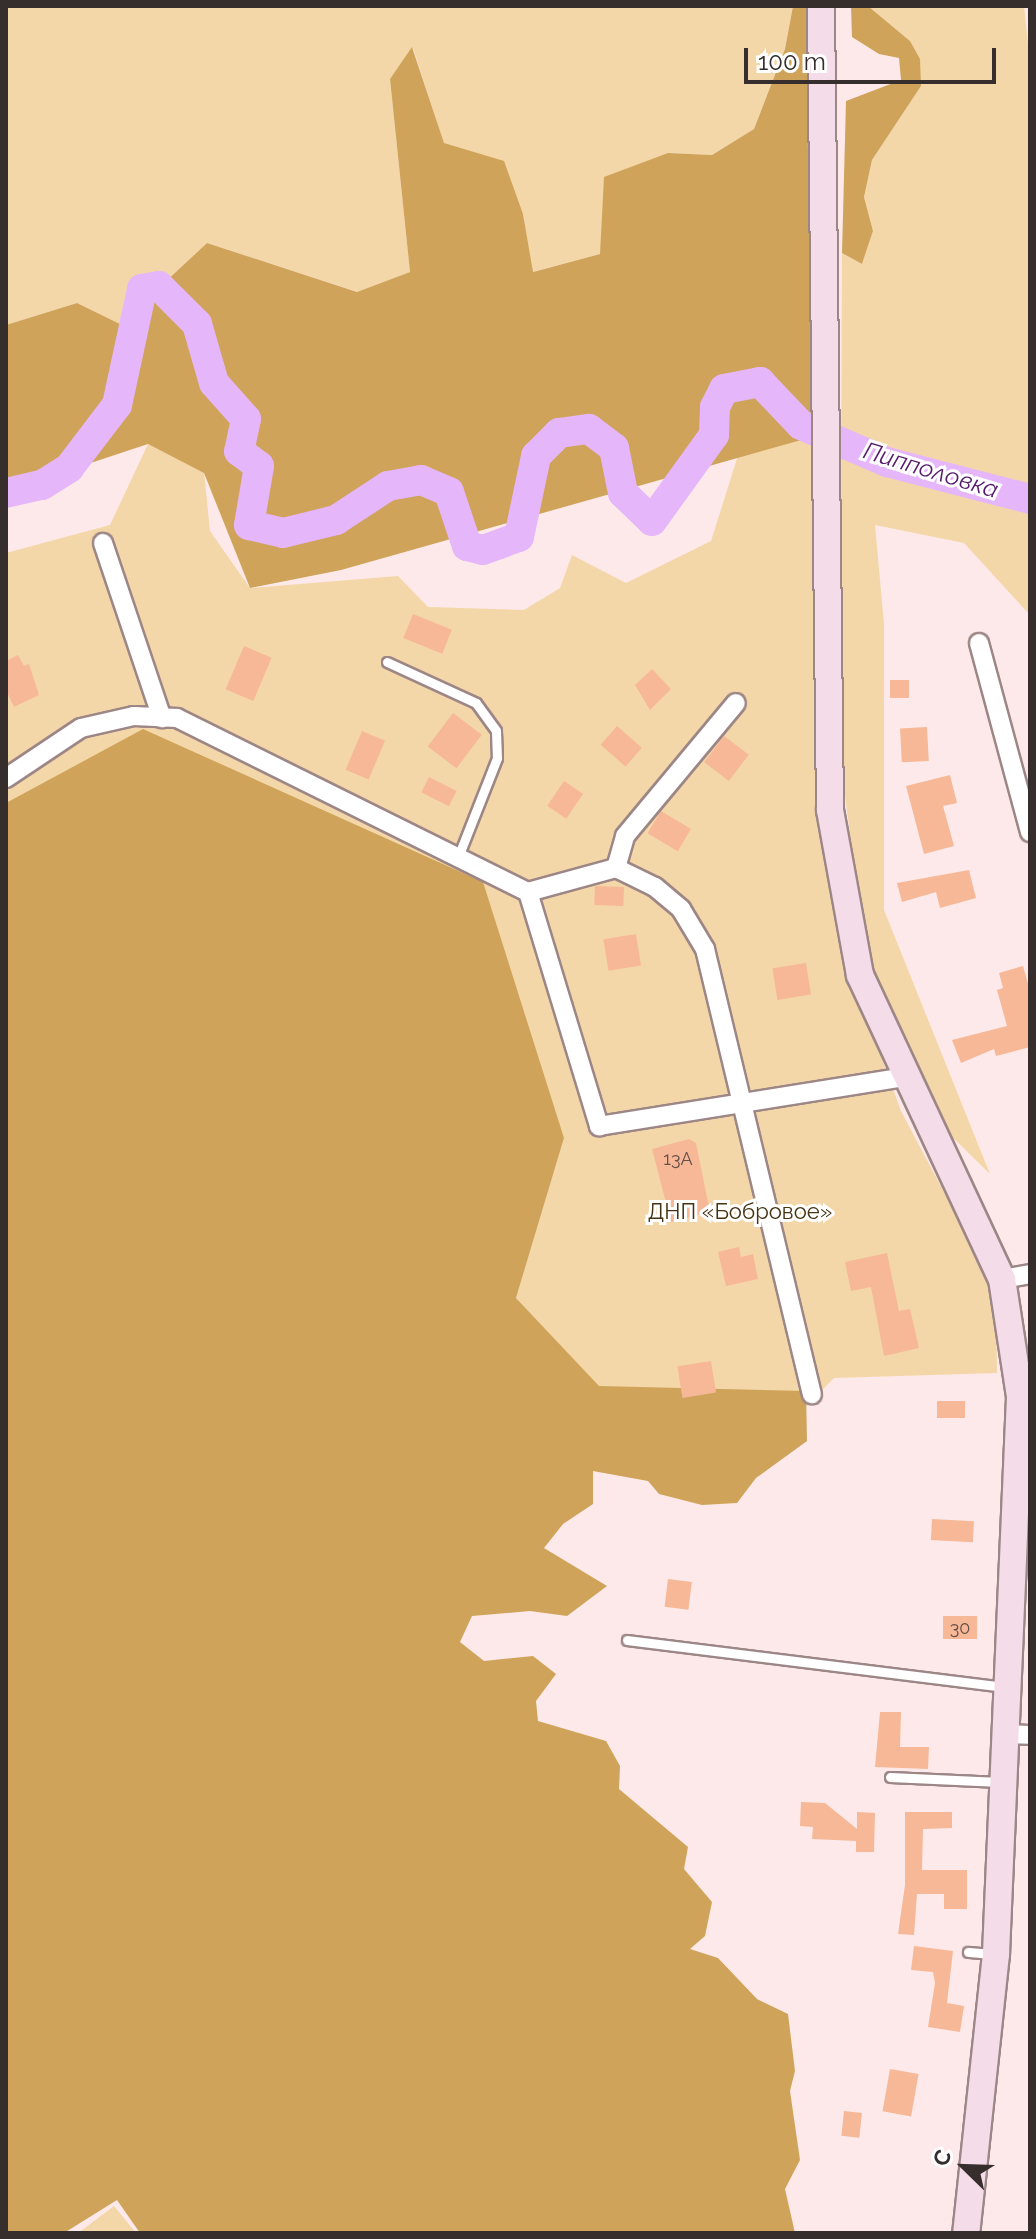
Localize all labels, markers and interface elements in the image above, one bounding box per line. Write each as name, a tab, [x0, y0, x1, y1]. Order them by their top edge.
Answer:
scale bar	[748, 32, 1000, 82]
text: 100 m	[758, 47, 826, 76]
water label: Пипполовка	[860, 436, 1002, 504]
house number: 13А	[663, 1148, 693, 1170]
park label: ДНП «Бобровое»	[648, 1199, 832, 1225]
house number: 30	[950, 1617, 970, 1639]
north arrow	[924, 2127, 1004, 2207]
text: С	[927, 2146, 957, 2170]

